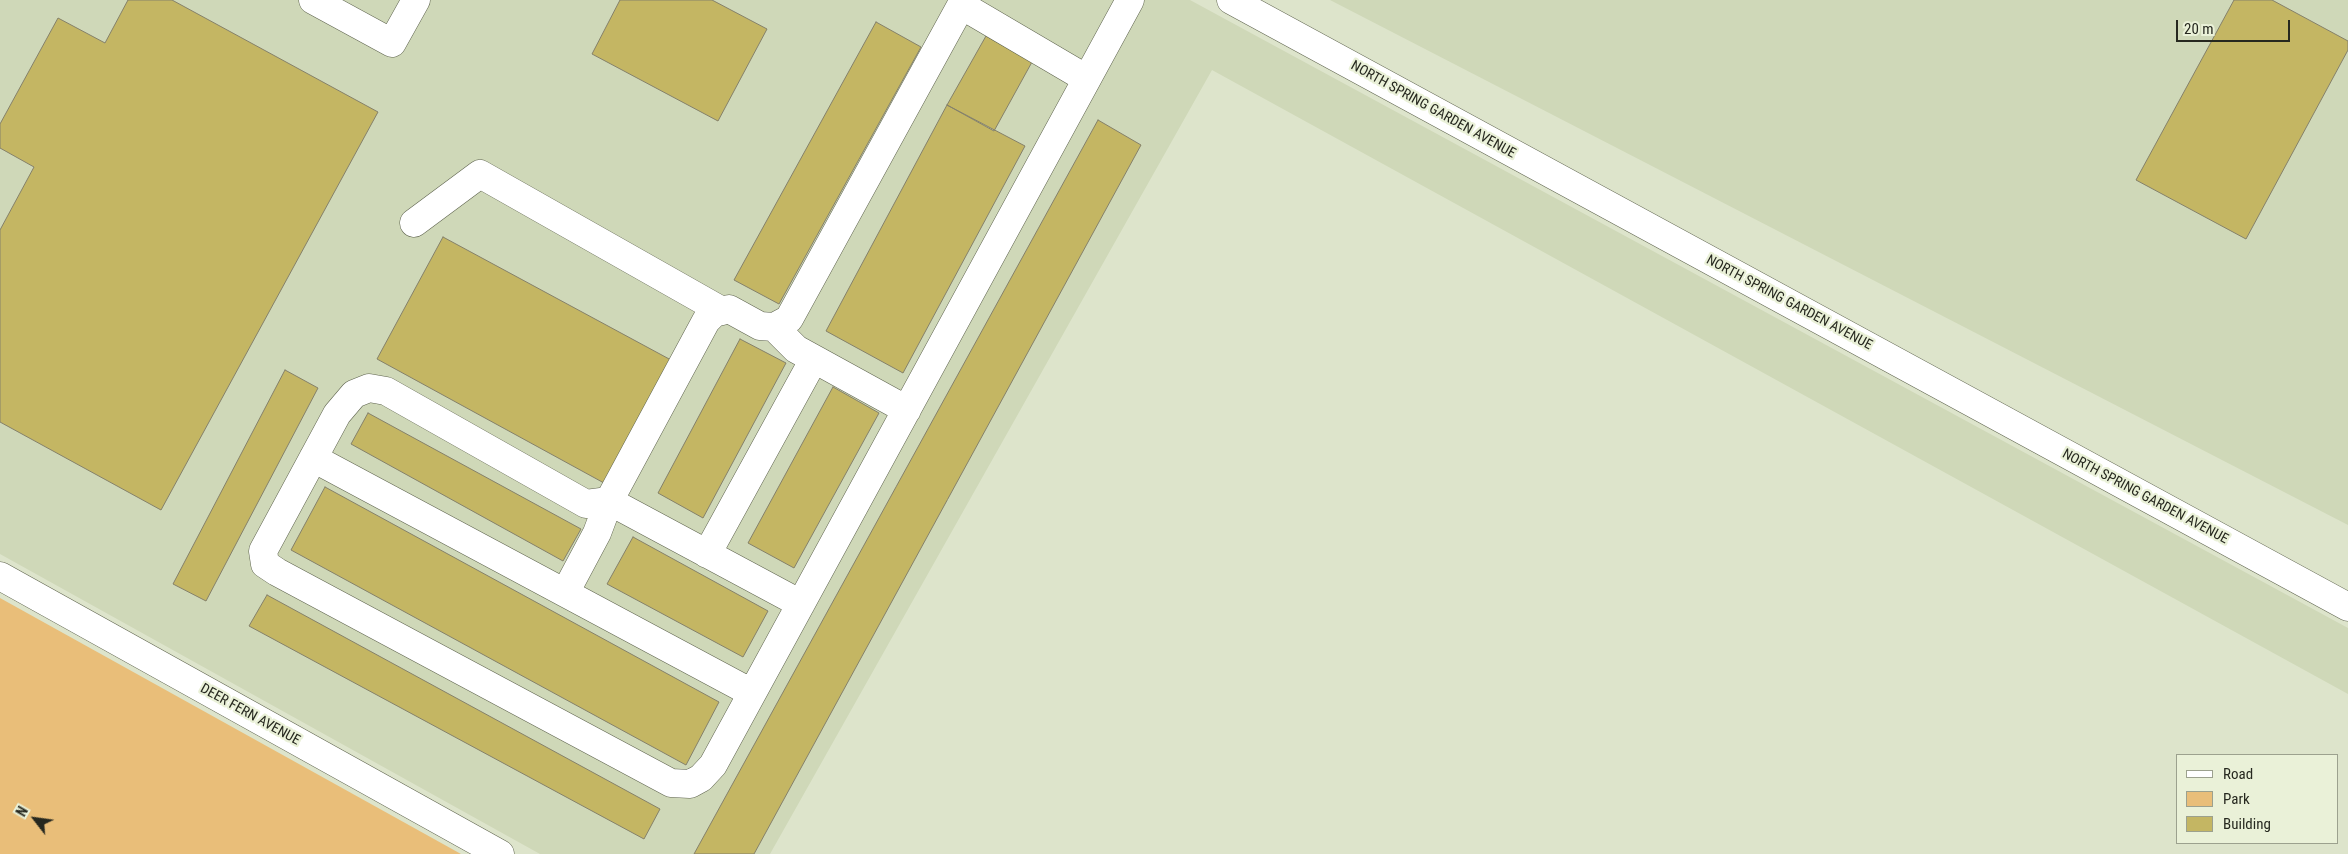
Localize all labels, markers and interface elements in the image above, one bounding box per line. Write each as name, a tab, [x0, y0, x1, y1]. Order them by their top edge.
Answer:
scale bar	[2178, 10, 2292, 42]
text: 20 m	[2184, 20, 2214, 38]
street label: NORTH SPRING GARDEN AVENUE	[1348, 58, 1518, 162]
street label: NORTH SPRING GARDEN AVENUE	[1703, 252, 1875, 354]
street label: NORTH SPRING GARDEN AVENUE	[2059, 446, 2231, 548]
street label: DEER FERN AVENUE	[197, 681, 303, 749]
legend	[2176, 754, 2338, 844]
text: Road	[2223, 765, 2253, 783]
text: Park	[2223, 790, 2250, 808]
north arrow	[10, 794, 60, 844]
text: N	[13, 804, 31, 819]
text: Building	[2223, 815, 2271, 833]

